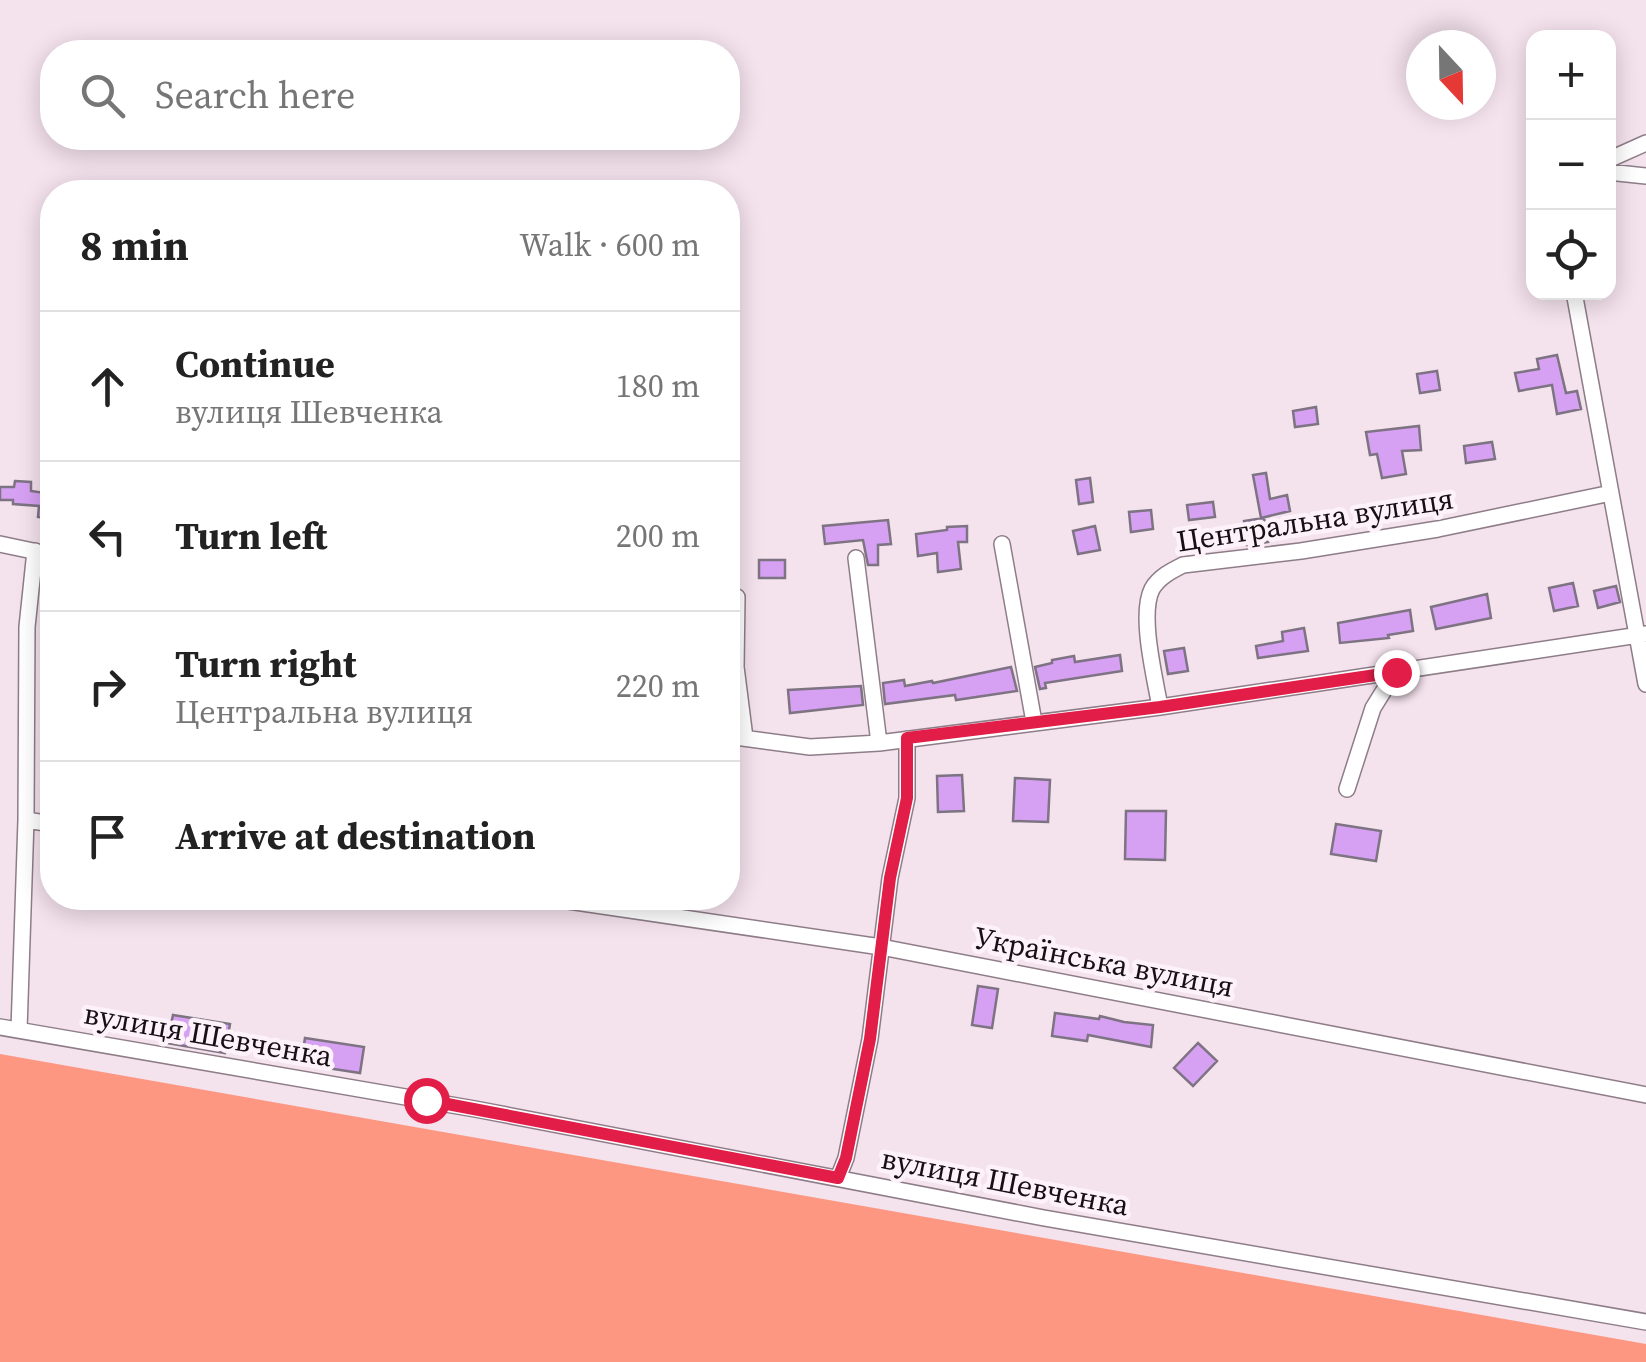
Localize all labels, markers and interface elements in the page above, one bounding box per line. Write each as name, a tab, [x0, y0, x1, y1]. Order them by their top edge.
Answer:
north arrow	[1406, 30, 1496, 120]
map controls	[1526, 30, 1616, 300]
button: +	[1526, 30, 1616, 120]
search box	[40, 40, 740, 150]
icon: search	[75, 68, 130, 123]
text: Search here	[155, 69, 355, 121]
button: −	[1526, 120, 1616, 210]
button: locate	[1526, 210, 1616, 300]
text: 8 min	[80, 216, 189, 274]
text: Walk · 600 m	[519, 223, 700, 267]
text: Continue	[175, 338, 335, 390]
icon: ahead	[80, 359, 135, 414]
text: 180 m	[616, 364, 700, 408]
text: вулиця Шевченка	[175, 390, 443, 434]
street label: Центральна вулиця	[1174, 477, 1456, 562]
icon: left	[80, 509, 135, 564]
text: Turn left	[175, 510, 327, 562]
text: 200 m	[616, 514, 700, 558]
text: Turn right	[175, 638, 357, 690]
route end	[1374, 650, 1420, 696]
icon: right	[80, 659, 135, 714]
text: 220 m	[616, 664, 700, 708]
text: Центральна вулиця	[175, 690, 473, 734]
icon: arrive	[80, 809, 135, 864]
text: Arrive at destination	[175, 810, 536, 862]
street label: Українська вулиця	[971, 916, 1237, 1007]
street label: вулиця Шевченка	[81, 993, 336, 1077]
route start	[404, 1078, 450, 1124]
street label: вулиця Шевченка	[878, 1137, 1133, 1226]

